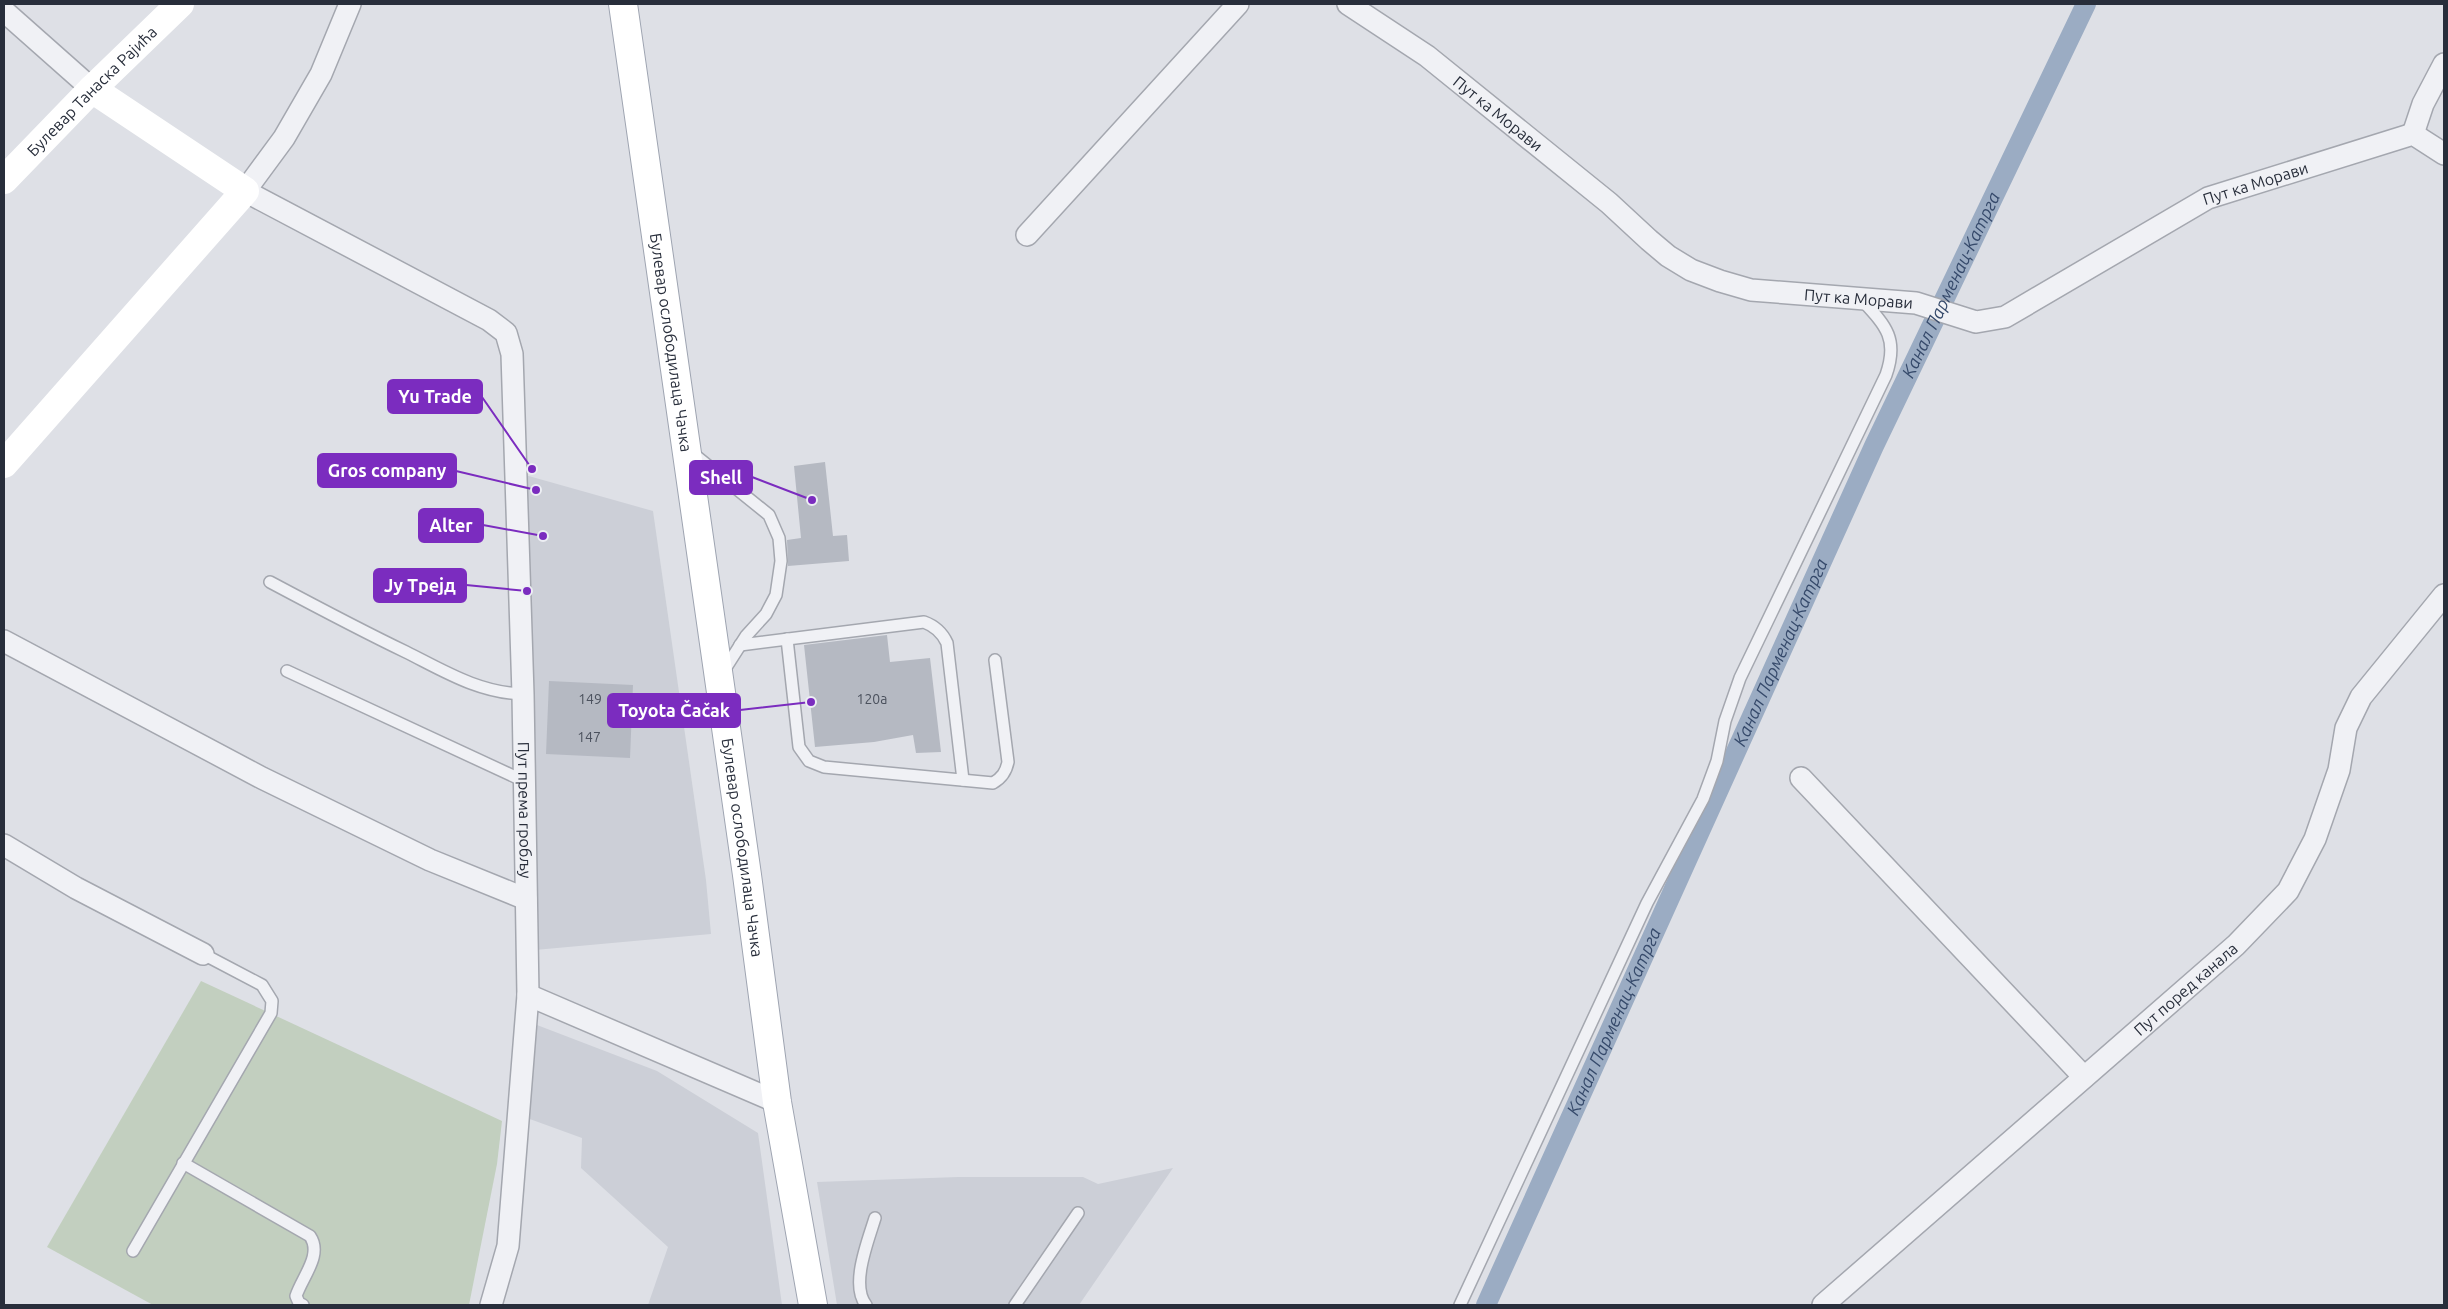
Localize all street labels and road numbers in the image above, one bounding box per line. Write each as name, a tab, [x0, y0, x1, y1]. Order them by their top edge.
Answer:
street label: Булевар Танаска Рајића	[23, 23, 160, 160]
street label: Пут ка Морави	[1450, 72, 1546, 155]
street label: Пут ка Морави	[2201, 158, 2310, 208]
street label: Булевар ослободилаца Чачка	[647, 232, 696, 453]
street label: Пут ка Морави	[1803, 285, 1914, 312]
street label: Булевар ослободилаца Чачка	[719, 737, 767, 958]
street label: Пут према гробљу	[515, 742, 535, 879]
street label: Пут поред канала	[2130, 939, 2241, 1039]

